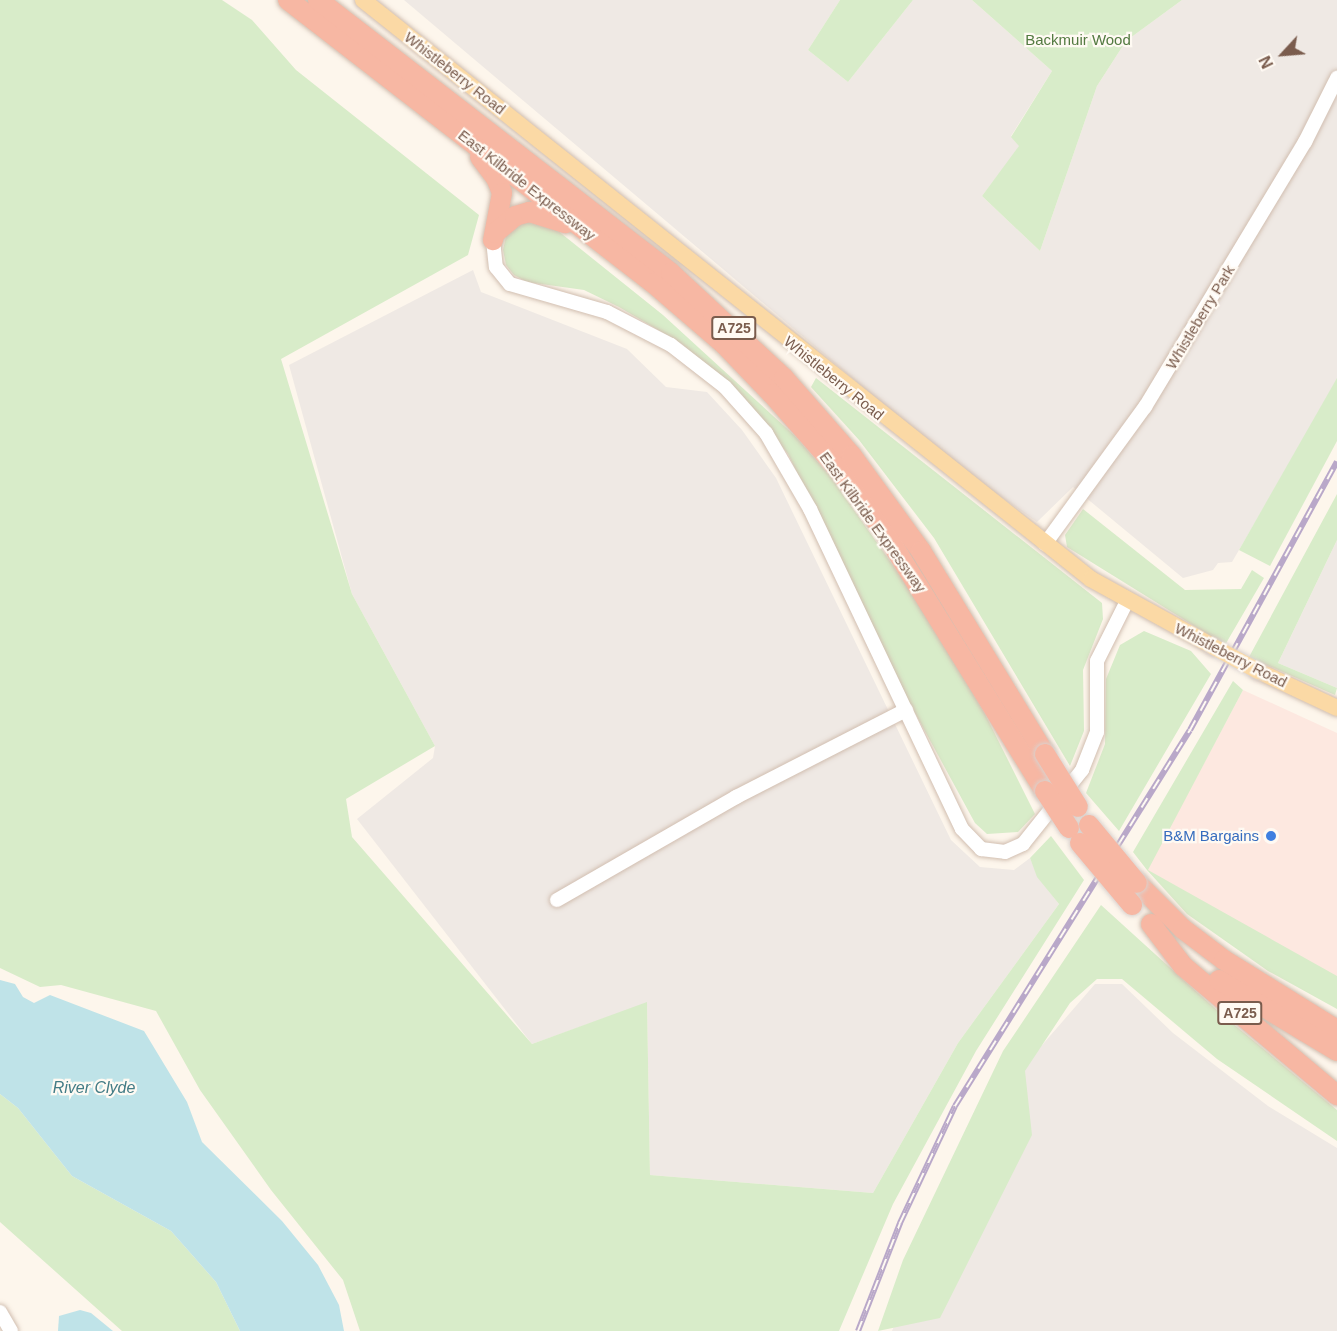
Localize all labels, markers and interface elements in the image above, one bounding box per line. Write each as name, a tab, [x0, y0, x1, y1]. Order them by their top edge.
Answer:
north arrow	[1253, 24, 1313, 84]
street label: Whistleberry Road	[401, 28, 509, 118]
park label: Backmuir Wood	[1025, 31, 1131, 49]
text: N	[1256, 53, 1277, 71]
street label: East Kilbride Expressway	[455, 126, 599, 244]
street label: Whistleberry Park	[1162, 262, 1238, 372]
road number: A725	[710, 317, 758, 339]
street label: Whistleberry Road	[780, 332, 888, 424]
street label: East Kilbride Expressway	[816, 448, 930, 596]
street label: Whistleberry Road	[1172, 619, 1290, 691]
place label: B&M Bargains	[1163, 827, 1259, 845]
marker: B&M Bargains	[1264, 829, 1278, 843]
road number: A725	[1216, 1002, 1264, 1024]
water label: River Clyde	[53, 1078, 135, 1098]

